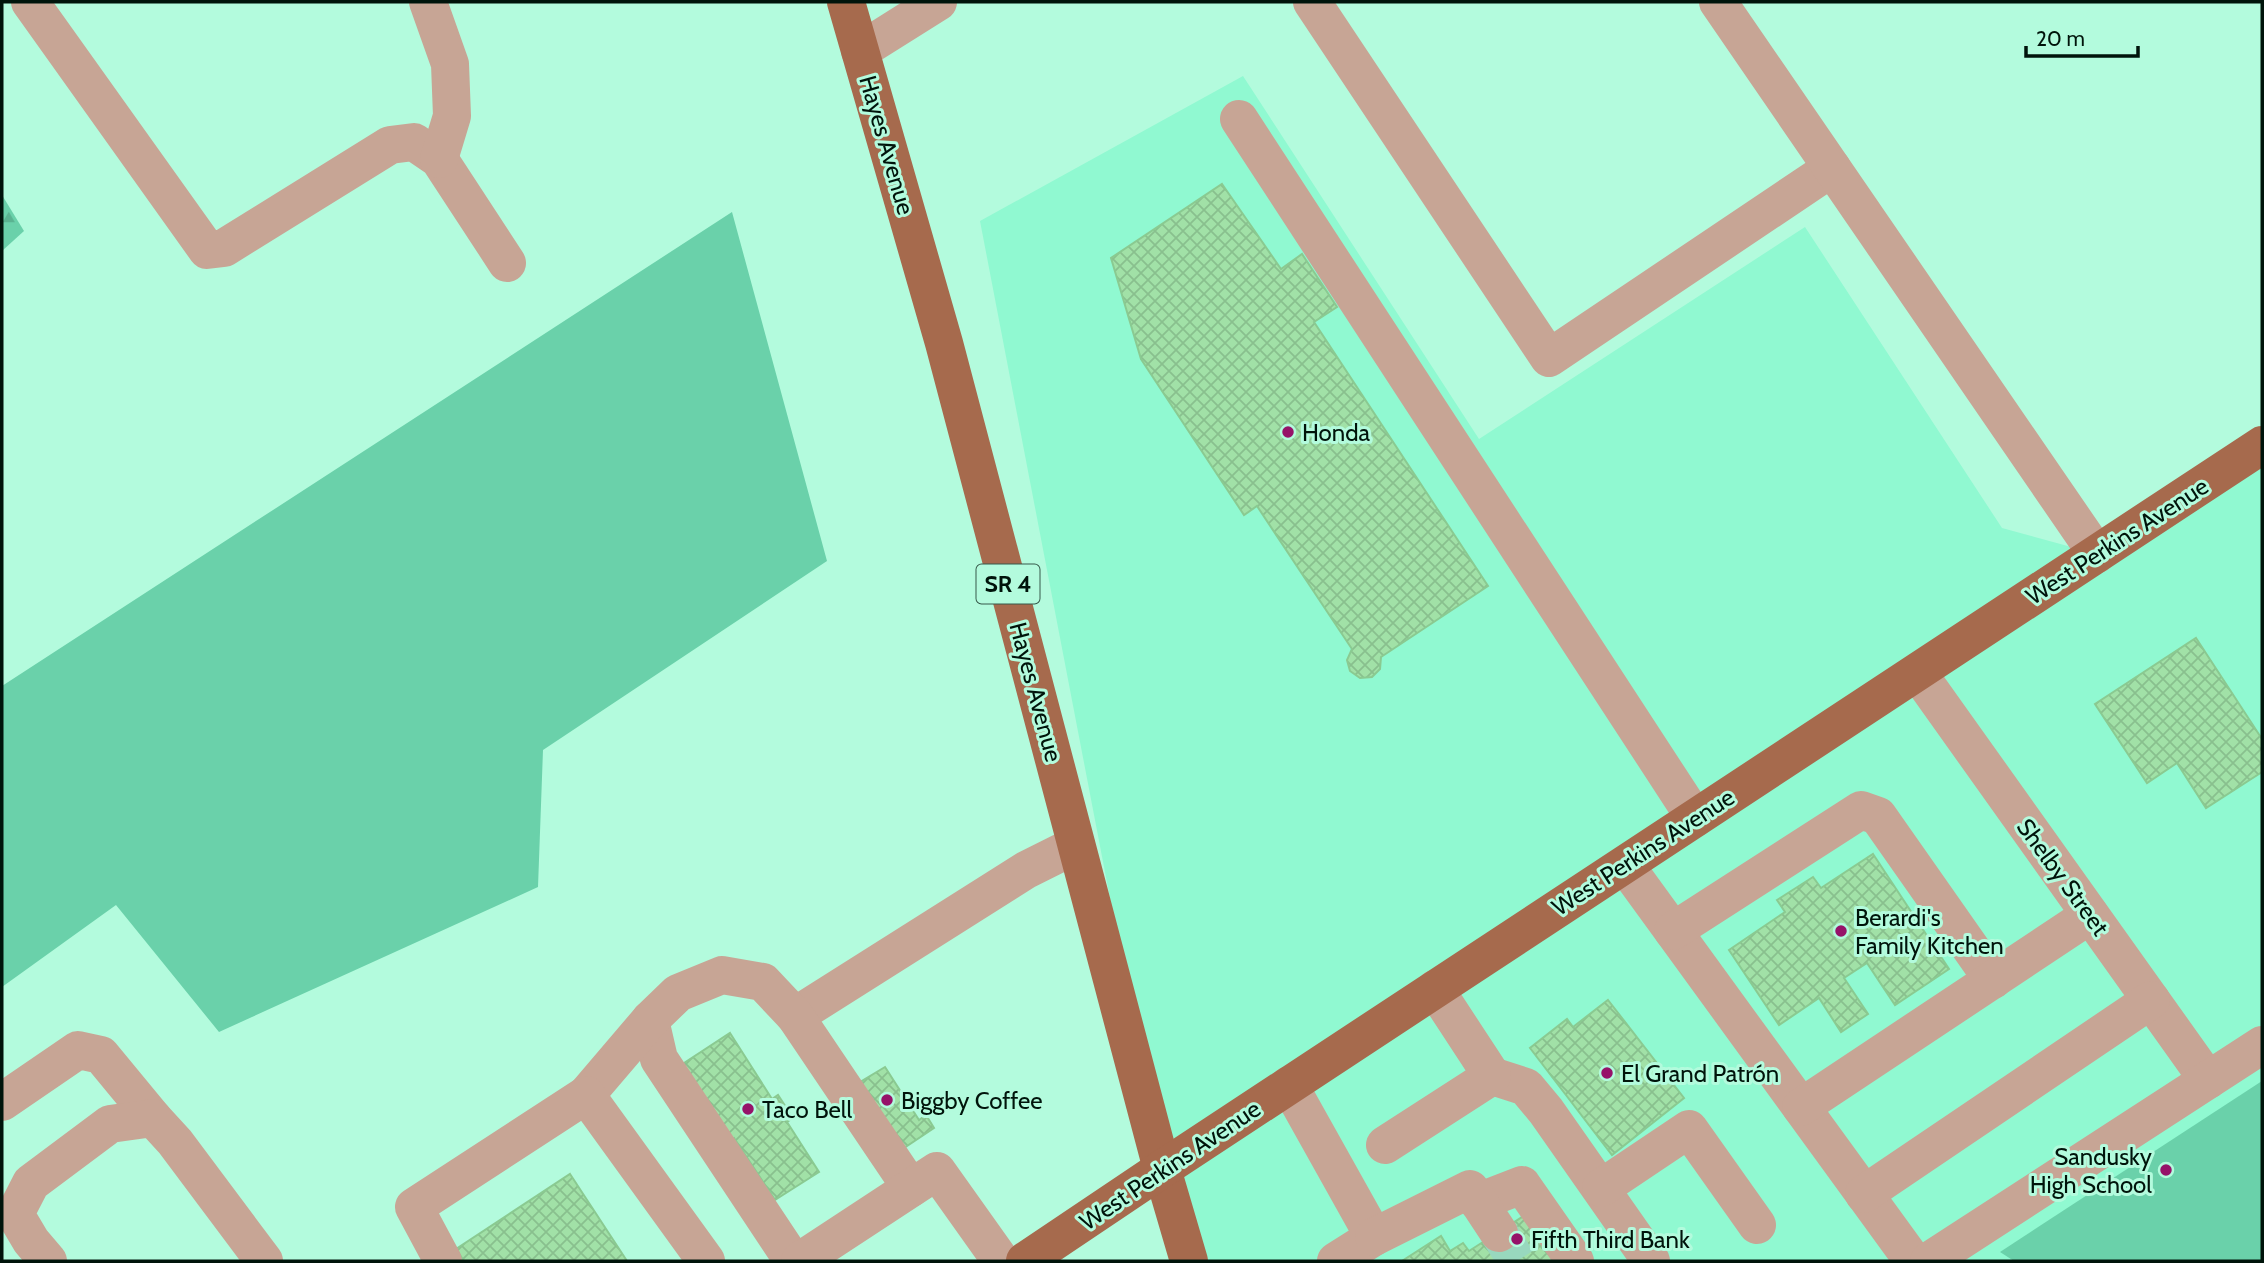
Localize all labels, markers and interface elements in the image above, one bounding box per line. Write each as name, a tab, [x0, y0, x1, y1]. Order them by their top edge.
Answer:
scale bar	[2026, 14, 2138, 58]
text: 20 m	[2036, 26, 2085, 51]
street label: Hayes Avenue	[853, 72, 921, 218]
place label: Honda	[1302, 418, 1371, 447]
marker: Honda	[1280, 424, 1296, 440]
street label: West Perkins Avenue	[2020, 471, 2214, 611]
road number: SR 4	[976, 564, 1040, 604]
street label: Hayes Avenue	[1003, 619, 1069, 765]
street label: West Perkins Avenue	[1546, 782, 1740, 922]
street label: Shelby Street	[2011, 813, 2115, 941]
place label: Berardi's Family Kitchen	[1855, 903, 2004, 960]
marker: Berardi's Family Kitchen	[1833, 923, 1849, 939]
place label: El Grand Patrón	[1621, 1059, 1779, 1088]
marker: El Grand Patrón	[1599, 1065, 1615, 1081]
place label: Biggby Coffee	[901, 1086, 1043, 1115]
marker: Biggby Coffee	[879, 1092, 895, 1108]
street label: West Perkins Avenue	[1074, 1094, 1266, 1236]
place label: Taco Bell	[762, 1095, 852, 1124]
marker: Taco Bell	[740, 1101, 756, 1117]
place label: Sandusky High School	[2030, 1142, 2152, 1199]
marker: Sandusky High School	[2158, 1162, 2174, 1178]
place label: Fifth Third Bank	[1531, 1225, 1690, 1254]
marker: Fifth Third Bank	[1509, 1231, 1525, 1247]

